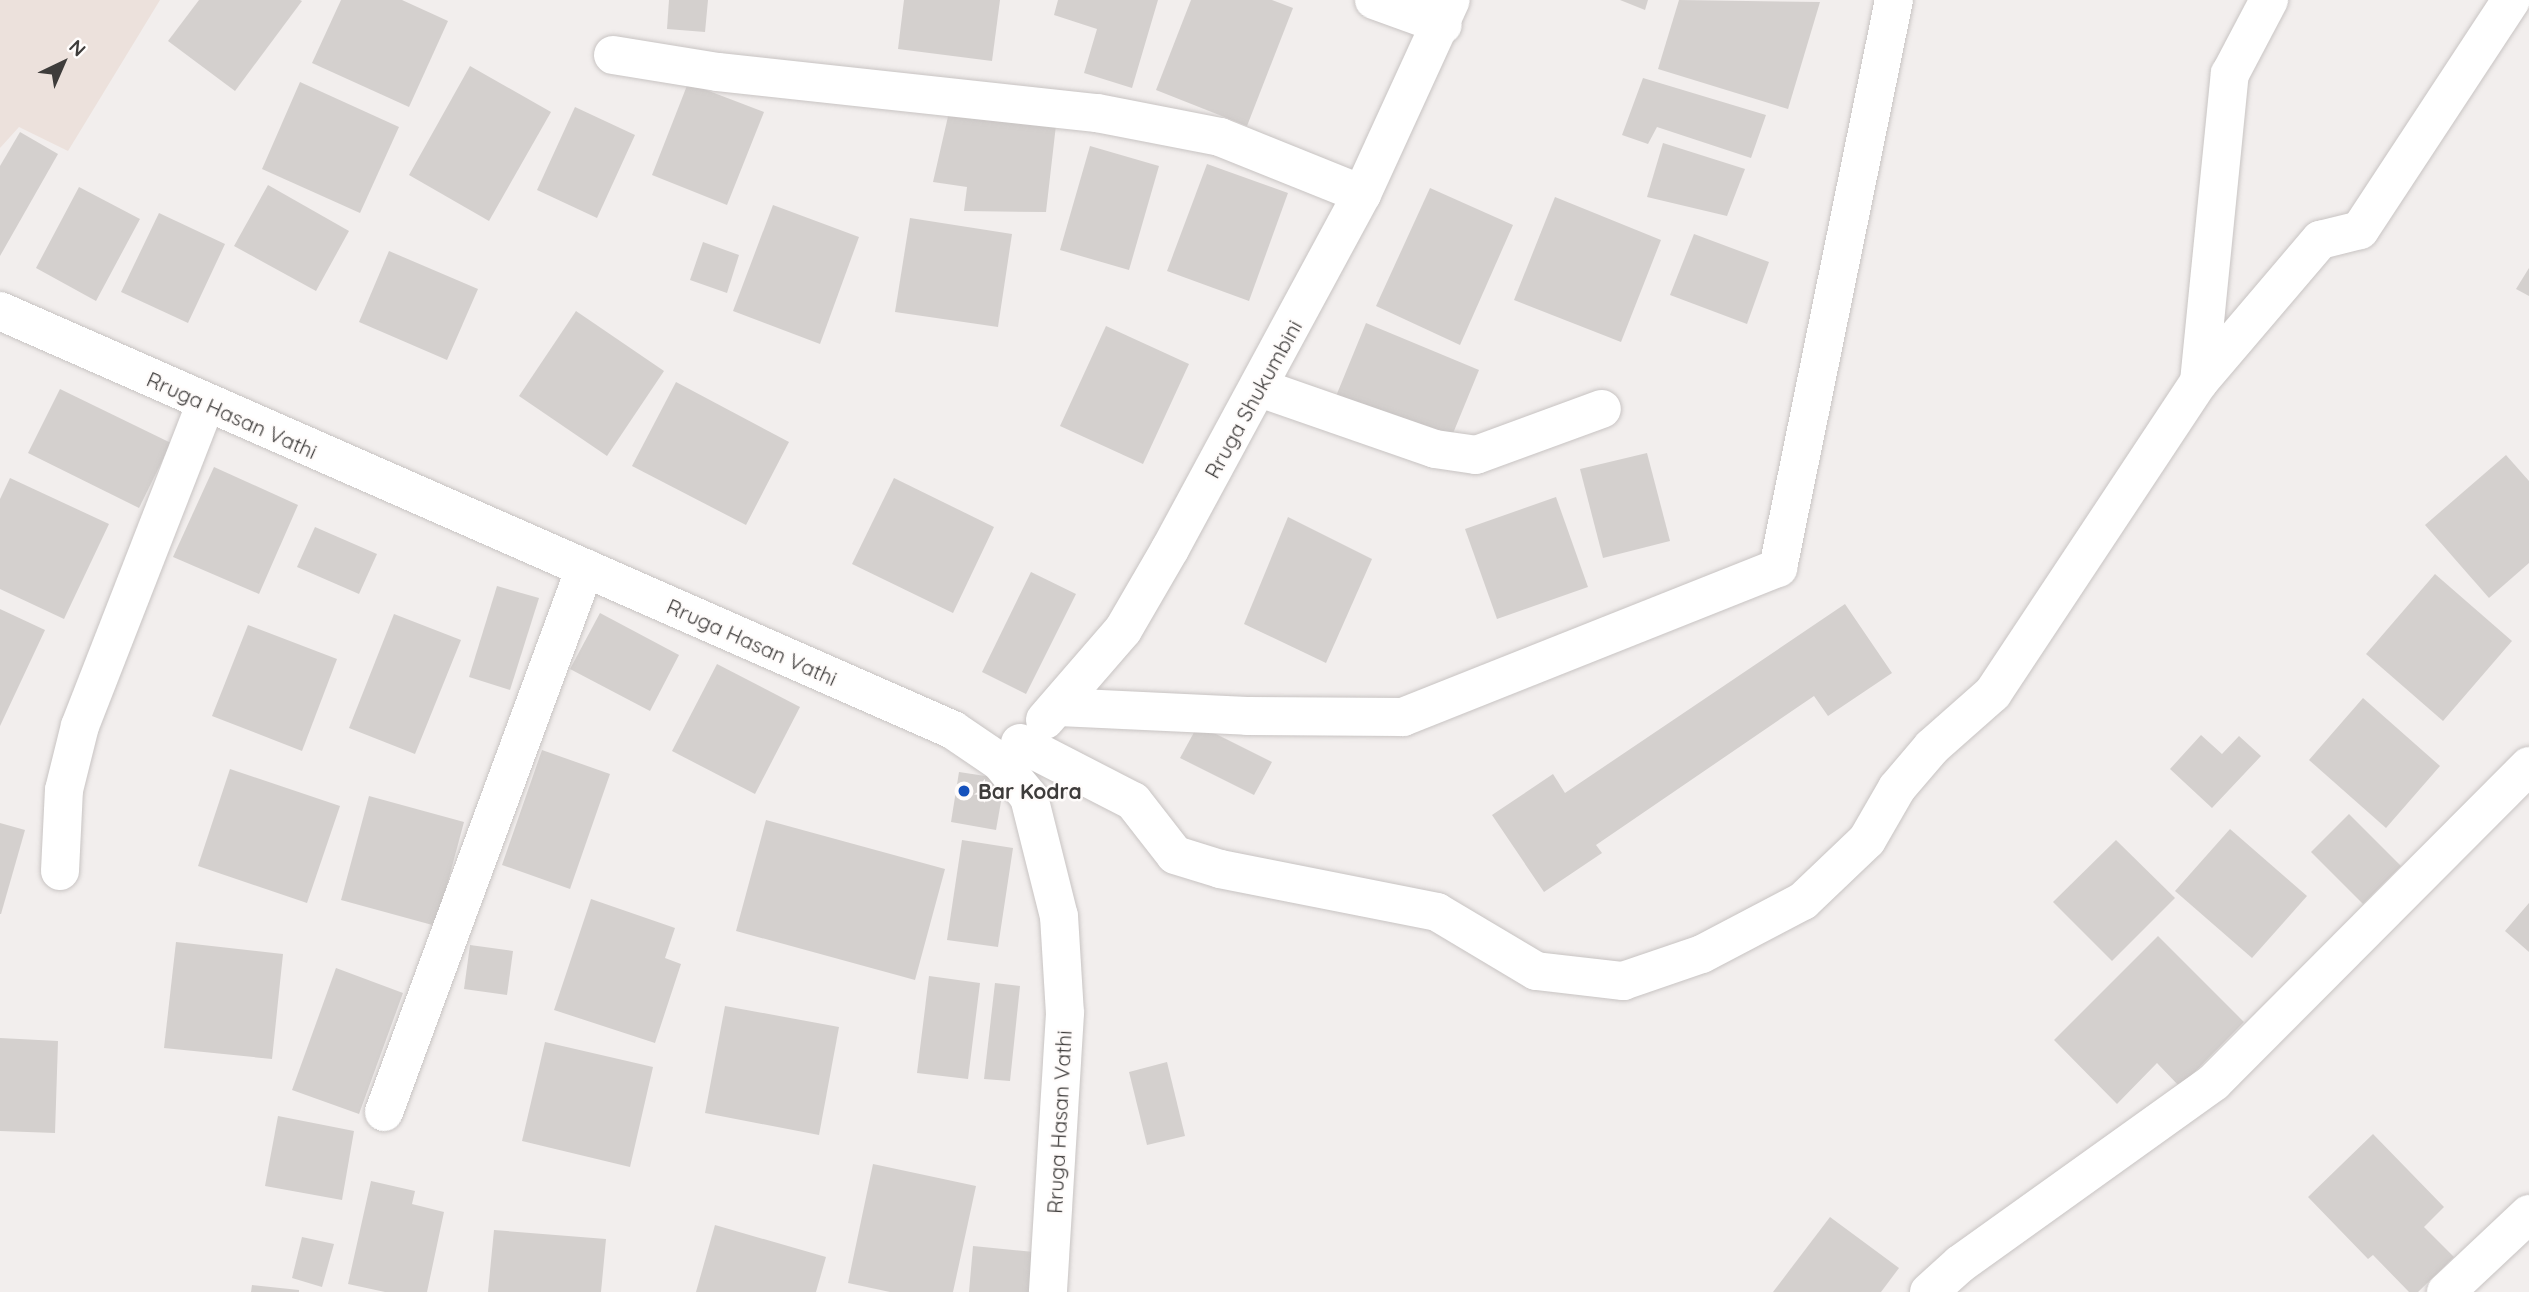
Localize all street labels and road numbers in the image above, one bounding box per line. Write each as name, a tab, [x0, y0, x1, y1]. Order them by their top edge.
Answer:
street label: Rruga Shukumbini	[1199, 315, 1307, 483]
street label: Rruga Hasan Vathi	[143, 366, 321, 464]
street label: Rruga Hasan Vathi	[663, 593, 841, 691]
street label: Rruga Hasan Vathi	[1042, 1030, 1076, 1214]

